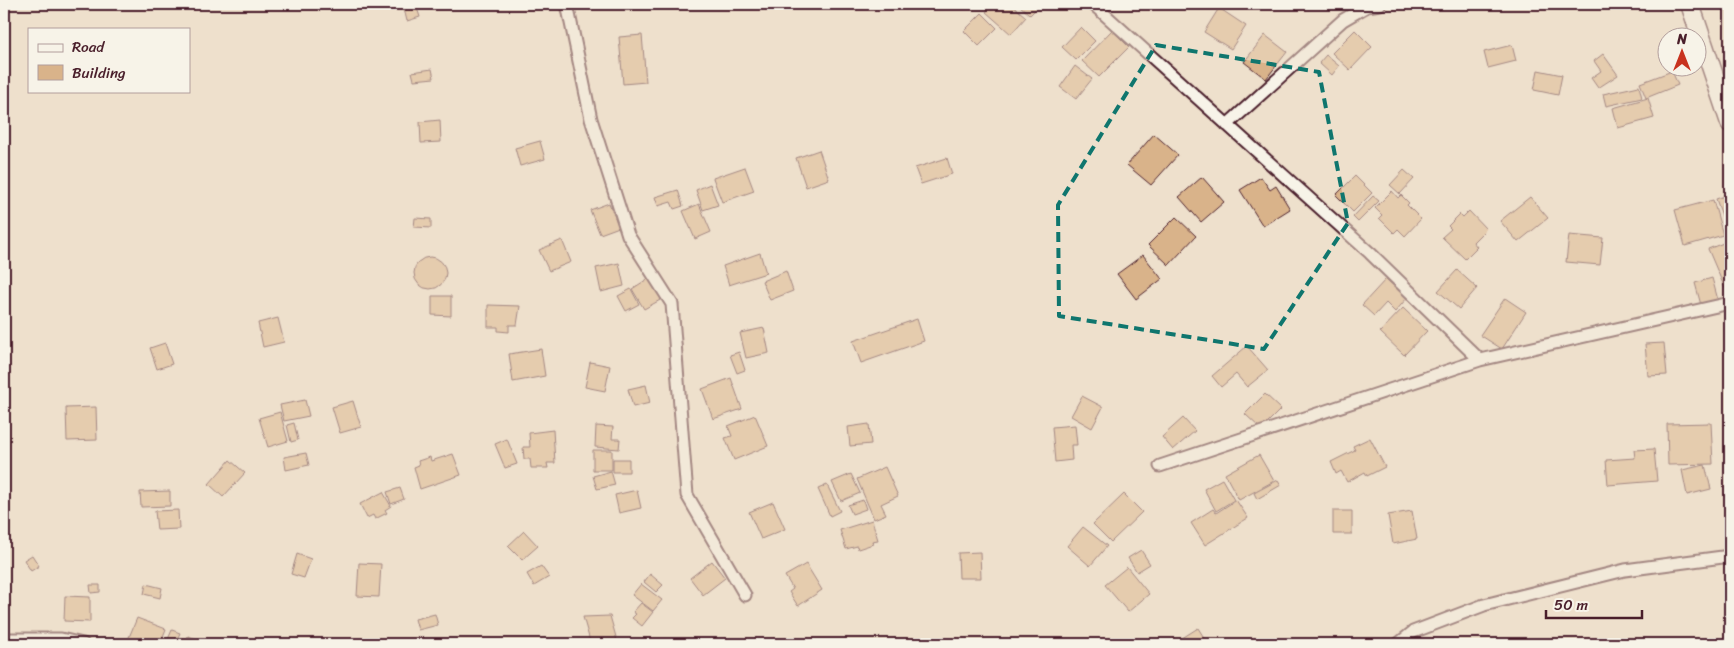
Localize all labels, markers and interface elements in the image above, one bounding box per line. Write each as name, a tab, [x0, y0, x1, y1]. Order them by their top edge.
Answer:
text: N	[1676, 27, 1687, 52]
legend	[28, 28, 190, 92]
north arrow	[1656, 28, 1706, 78]
text: Road	[72, 34, 105, 60]
text: Building	[72, 60, 126, 86]
scale bar	[1546, 588, 1643, 620]
text: 50 m	[1554, 592, 1589, 618]

